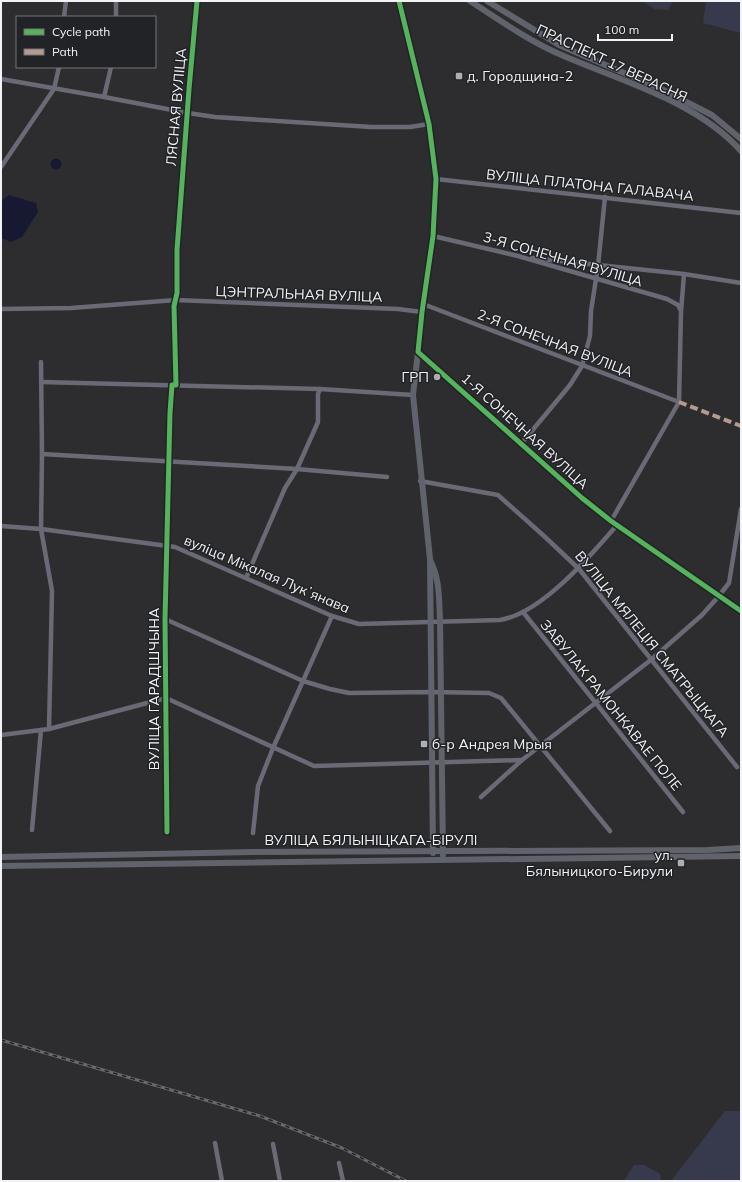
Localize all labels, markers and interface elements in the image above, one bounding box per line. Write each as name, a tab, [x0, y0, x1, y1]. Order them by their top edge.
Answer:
legend	[16, 16, 156, 68]
scale bar	[598, 16, 672, 42]
street label: ПРАСПЕКТ 17 ВЕРАСНЯ	[534, 20, 690, 106]
text: 100 m	[604, 22, 639, 37]
text: Cycle path	[52, 24, 110, 39]
text: Path	[52, 44, 78, 59]
street label: ЛЯСНАЯ ВУЛІЦА	[162, 47, 190, 167]
place label: д. Городщина-2	[467, 67, 573, 85]
marker: д. Городщина-2	[454, 71, 464, 81]
street label: ВУЛІЦА ПЛАТОНА ГАЛАВАЧА	[485, 165, 695, 205]
street label: 3-Я СОНЕЧНАЯ ВУЛІЦА	[481, 228, 645, 291]
street label: ЦЭНТРАЛЬНАЯ ВУЛІЦА	[215, 282, 384, 306]
street label: 2-Я СОНЕЧНАЯ ВУЛІЦА	[475, 305, 636, 381]
place label: ГРП	[401, 368, 429, 386]
street label: 1-Я СОНЕЧНАЯ ВУЛІЦА	[458, 369, 593, 493]
marker: ГРП	[432, 372, 442, 382]
street label: вуліца Мікалая Лукʼянава	[181, 531, 353, 617]
street label: ВУЛІЦА МЯЛЕЦІЯ СМАТРЫЦКАГА	[571, 547, 733, 741]
street label: ВУЛІЦА ГАРАДШЧЫНА	[145, 607, 163, 770]
street label: ЗАВУЛАК РАМОНКАВАЕ ПОЛЕ	[536, 616, 686, 794]
place label: б-р Андрея Мрыя	[432, 735, 552, 753]
marker: б-р Андрея Мрыя	[419, 739, 429, 749]
street label: ВУЛІЦА БЯЛЫНІЦКАГА-БІРУЛІ	[264, 831, 478, 849]
place label: ул. Бялыницкого-Бирули	[526, 846, 673, 880]
marker: ул. Бялыницкого-Бирули	[676, 858, 686, 868]

